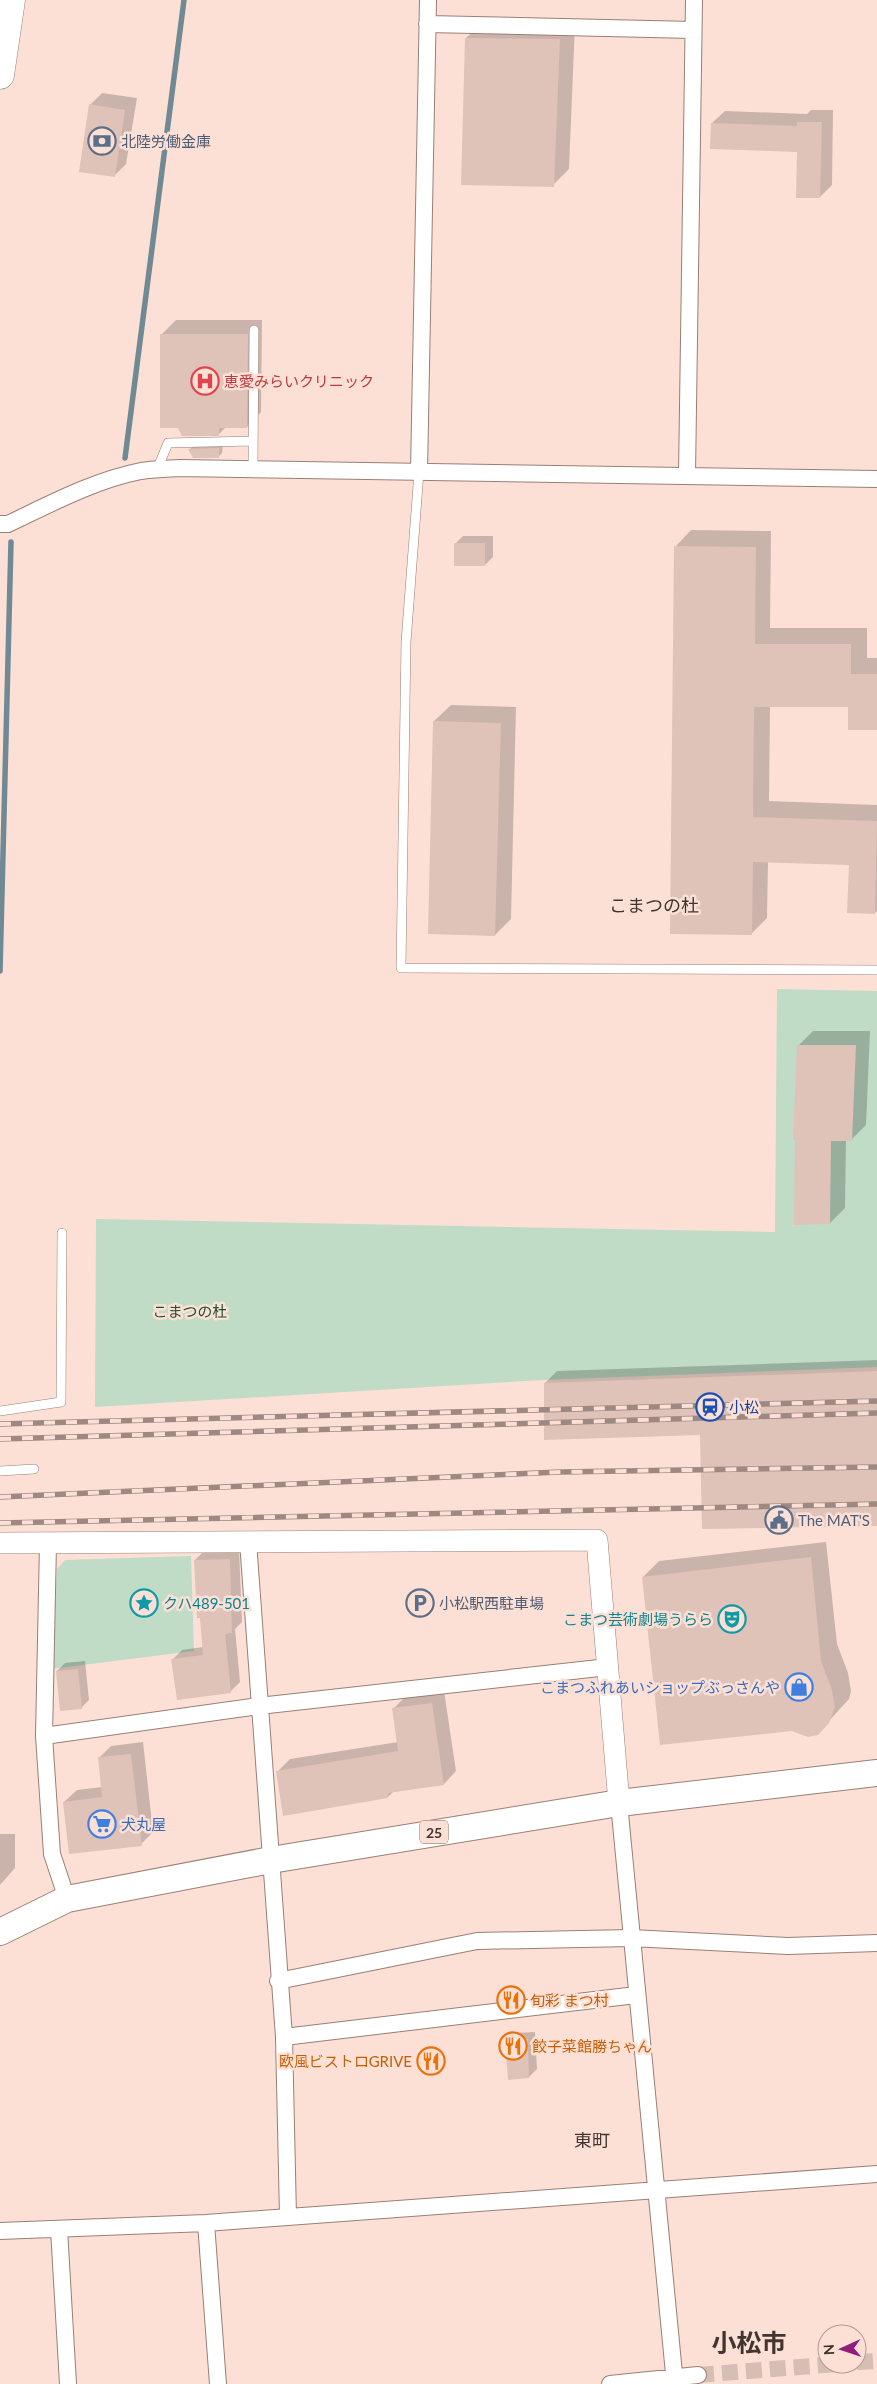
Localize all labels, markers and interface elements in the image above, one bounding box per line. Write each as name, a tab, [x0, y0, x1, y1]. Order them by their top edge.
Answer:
bank icon: 北陸労働金庫	[87, 126, 117, 156]
place label: 北陸労働金庫	[121, 132, 211, 150]
hospital icon: 恵愛みらいクリニック	[190, 366, 220, 396]
place label: 恵愛みらいクリニック	[224, 372, 374, 390]
district label: こまつの杜	[609, 894, 699, 916]
park label: こまつの杜	[152, 1302, 228, 1320]
station icon: 小松	[695, 1392, 725, 1422]
place label: 小松	[729, 1398, 759, 1416]
public building icon: The MAT'S	[764, 1505, 794, 1535]
place label: The MAT'S	[798, 1511, 870, 1529]
place icon: クハ489-501	[129, 1588, 159, 1618]
parking icon: 小松駅西駐車場	[405, 1588, 435, 1618]
place label: クハ489-501	[163, 1594, 250, 1612]
place label: 小松駅西駐車場	[439, 1594, 544, 1612]
theatre icon: こまつ芸術劇場うらら	[717, 1604, 747, 1634]
place label: こまつ芸術劇場うらら	[563, 1610, 713, 1628]
shop icon: こまつふれあいショップぶっさんや	[784, 1672, 814, 1702]
place label: こまつふれあいショップぶっさんや	[540, 1678, 780, 1696]
supermarket icon: 犬丸屋	[87, 1809, 117, 1839]
place label: 犬丸屋	[121, 1815, 166, 1833]
road number: 25	[420, 1820, 448, 1844]
restaurant icon: 旬彩 まつ村	[496, 1985, 526, 2015]
place label: 旬彩 まつ村	[530, 1991, 609, 2009]
restaurant icon: 餃子菜館勝ちゃん	[498, 2031, 528, 2061]
place label: 餃子菜館勝ちゃん	[532, 2037, 652, 2055]
restaurant icon: 欧風ビストロGRIVE	[416, 2046, 446, 2076]
place label: 欧風ビストロGRIVE	[279, 2052, 412, 2070]
district label: 東町	[574, 2129, 610, 2151]
north arrow	[817, 2324, 867, 2374]
district label: 小松市	[711, 2327, 787, 2357]
text: N	[820, 2344, 837, 2356]

